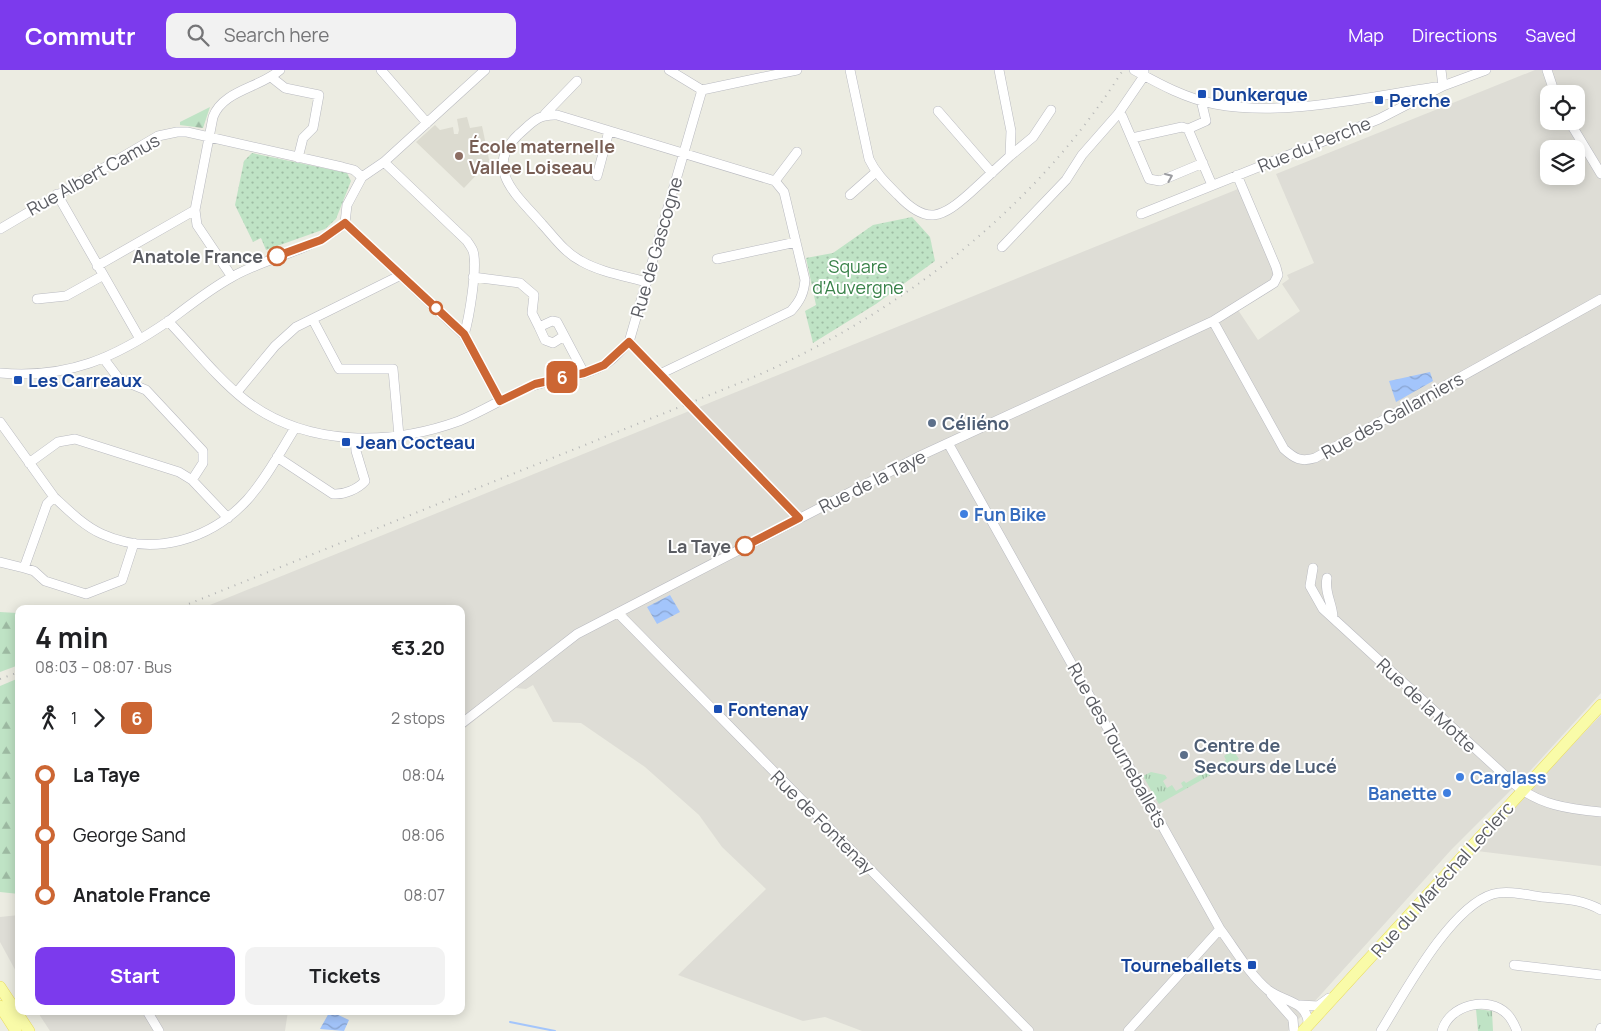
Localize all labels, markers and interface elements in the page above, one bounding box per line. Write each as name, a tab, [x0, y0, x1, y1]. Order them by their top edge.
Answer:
search box	[166, 13, 516, 58]
text: Commutr	[25, 19, 136, 52]
icon: search	[184, 21, 212, 49]
text: Search here	[224, 22, 329, 48]
text: Map	[1348, 23, 1384, 47]
text: Directions	[1412, 23, 1497, 47]
text: Saved	[1525, 23, 1576, 47]
place label: Dunkerque	[1212, 82, 1308, 106]
map controls	[1540, 85, 1585, 185]
button: locate	[1540, 85, 1585, 130]
marker: Dunkerque	[1196, 88, 1208, 100]
place label: Perche	[1389, 88, 1451, 112]
marker: Perche	[1373, 94, 1385, 106]
street label: Rue du Perche	[1254, 110, 1374, 178]
street label: Rue Albert Camus	[22, 127, 164, 221]
place label: École maternelle Vallee Loiseau	[469, 134, 615, 179]
button: layers	[1540, 140, 1585, 185]
marker: École maternelle Vallee Loiseau	[453, 150, 465, 162]
one-way arrow	[1164, 173, 1173, 184]
street label: Rue de Gascogne	[624, 174, 688, 320]
place label: Anatole France	[133, 244, 263, 268]
marker: Anatole France	[267, 246, 287, 266]
park label: Square d'Auvergne	[812, 254, 904, 299]
unlabelled marker	[429, 301, 443, 315]
line badge: 6	[546, 361, 578, 393]
text: 6	[556, 365, 568, 389]
street label: Rue des Gallarniers	[1317, 366, 1467, 464]
place label: Les Carreaux	[28, 368, 142, 392]
marker: Les Carreaux	[12, 374, 24, 386]
place label: Céliéno	[942, 411, 1009, 435]
marker: Céliéno	[926, 417, 938, 429]
place label: Jean Cocteau	[356, 430, 475, 454]
marker: Jean Cocteau	[340, 436, 352, 448]
street label: Rue de la Taye	[814, 444, 930, 518]
place label: Fun Bike	[974, 502, 1046, 526]
marker: Fun Bike	[958, 508, 970, 520]
place label: La Taye	[667, 534, 731, 558]
marker: La Taye	[735, 536, 755, 556]
text: 4 min	[35, 618, 108, 656]
text: €3.20	[391, 635, 445, 661]
street label: Rue de la Motte	[1372, 652, 1482, 758]
text: 08:03 – 08:07 · Bus	[35, 656, 172, 678]
street label: Rue des Tourneballets	[1063, 658, 1173, 832]
place label: Fontenay	[728, 697, 809, 721]
marker: Fontenay	[712, 703, 724, 715]
icon: walk	[35, 704, 63, 732]
icon: forward	[85, 704, 113, 732]
text: 6	[131, 706, 142, 730]
text: 1	[71, 707, 77, 729]
text: 2 stops	[391, 707, 445, 729]
place label: Centre de Secours de Lucé	[1194, 733, 1337, 778]
marker: Centre de Secours de Lucé	[1178, 749, 1190, 761]
text: La Taye	[73, 762, 140, 788]
text: 08:04	[402, 764, 445, 786]
street label: Rue de Fontenay	[766, 765, 881, 880]
place label: Carglass	[1470, 765, 1547, 789]
marker: Carglass	[1454, 771, 1466, 783]
place label: Banette	[1368, 781, 1437, 805]
marker: Banette	[1441, 787, 1453, 799]
street label: Rue du Maréchal Leclerc	[1365, 796, 1519, 962]
text: George Sand	[73, 822, 186, 848]
text: 08:06	[401, 824, 445, 846]
text: Anatole France	[73, 882, 211, 908]
text: 08:07	[403, 884, 445, 906]
button: Start	[35, 947, 235, 1005]
button: Tickets	[245, 947, 445, 1005]
place label: Tourneballets	[1121, 953, 1242, 977]
marker: Tourneballets	[1246, 959, 1258, 971]

